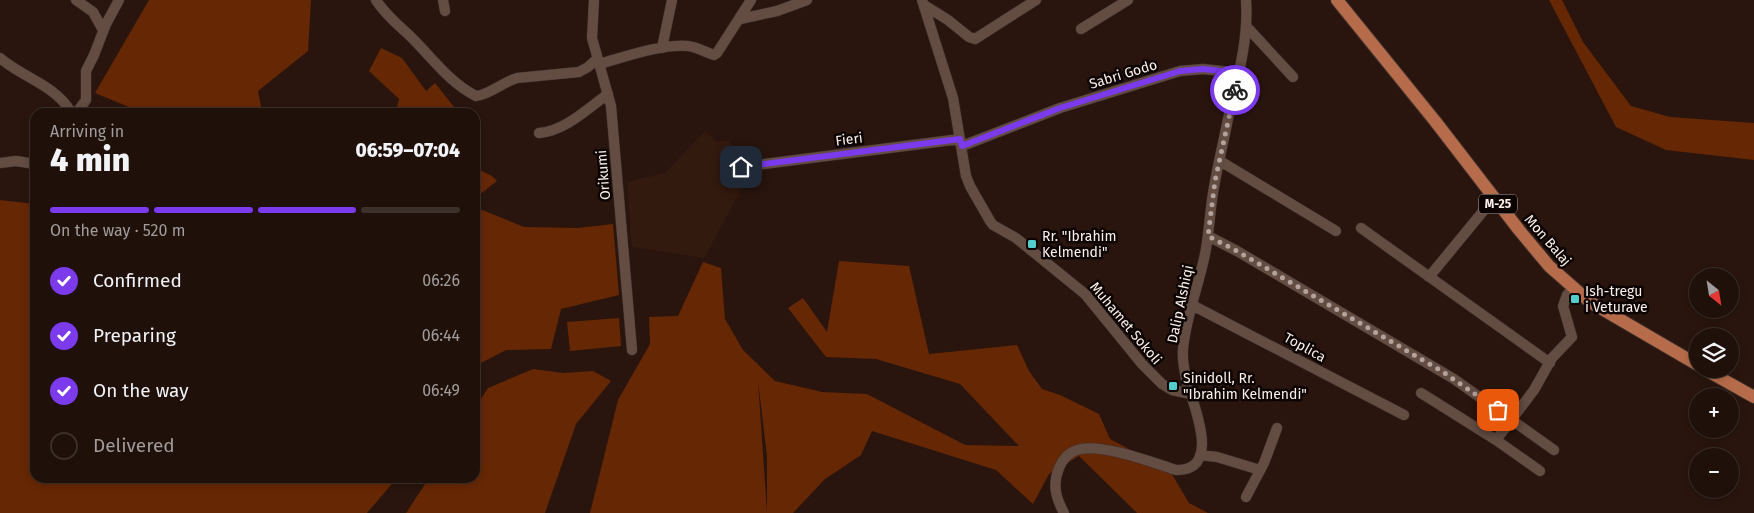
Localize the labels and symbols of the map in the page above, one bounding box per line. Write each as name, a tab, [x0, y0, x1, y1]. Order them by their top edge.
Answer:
street label: Sabri Godo	[1087, 56, 1159, 93]
courier	[1210, 65, 1260, 115]
street label: Fieri	[834, 129, 864, 150]
pin	[720, 146, 762, 188]
street label: Orikumi	[593, 149, 614, 201]
road number: M-25	[1479, 194, 1517, 213]
street label: Mon Balaj	[1521, 211, 1575, 269]
place label: Rr. "Ibrahim Kelmendi"	[1042, 228, 1117, 261]
marker: Rr. "Ibrahim Kelmendi"	[1026, 238, 1038, 250]
street label: Dalip Alshiqi	[1164, 263, 1197, 345]
north arrow	[1689, 268, 1739, 318]
street label: Muhamet Sokoli	[1086, 279, 1165, 368]
place label: Ish-tregu i Veturave	[1585, 283, 1648, 316]
marker: Ish-tregu i Veturave	[1569, 293, 1581, 305]
street label: Toplica	[1281, 329, 1329, 366]
place label: Sinidoll, Rr. "Ibrahim Kelmendi"	[1183, 370, 1307, 403]
marker: Sinidoll, Rr. "Ibrahim Kelmendi"	[1167, 380, 1179, 392]
pin	[1477, 389, 1519, 431]

